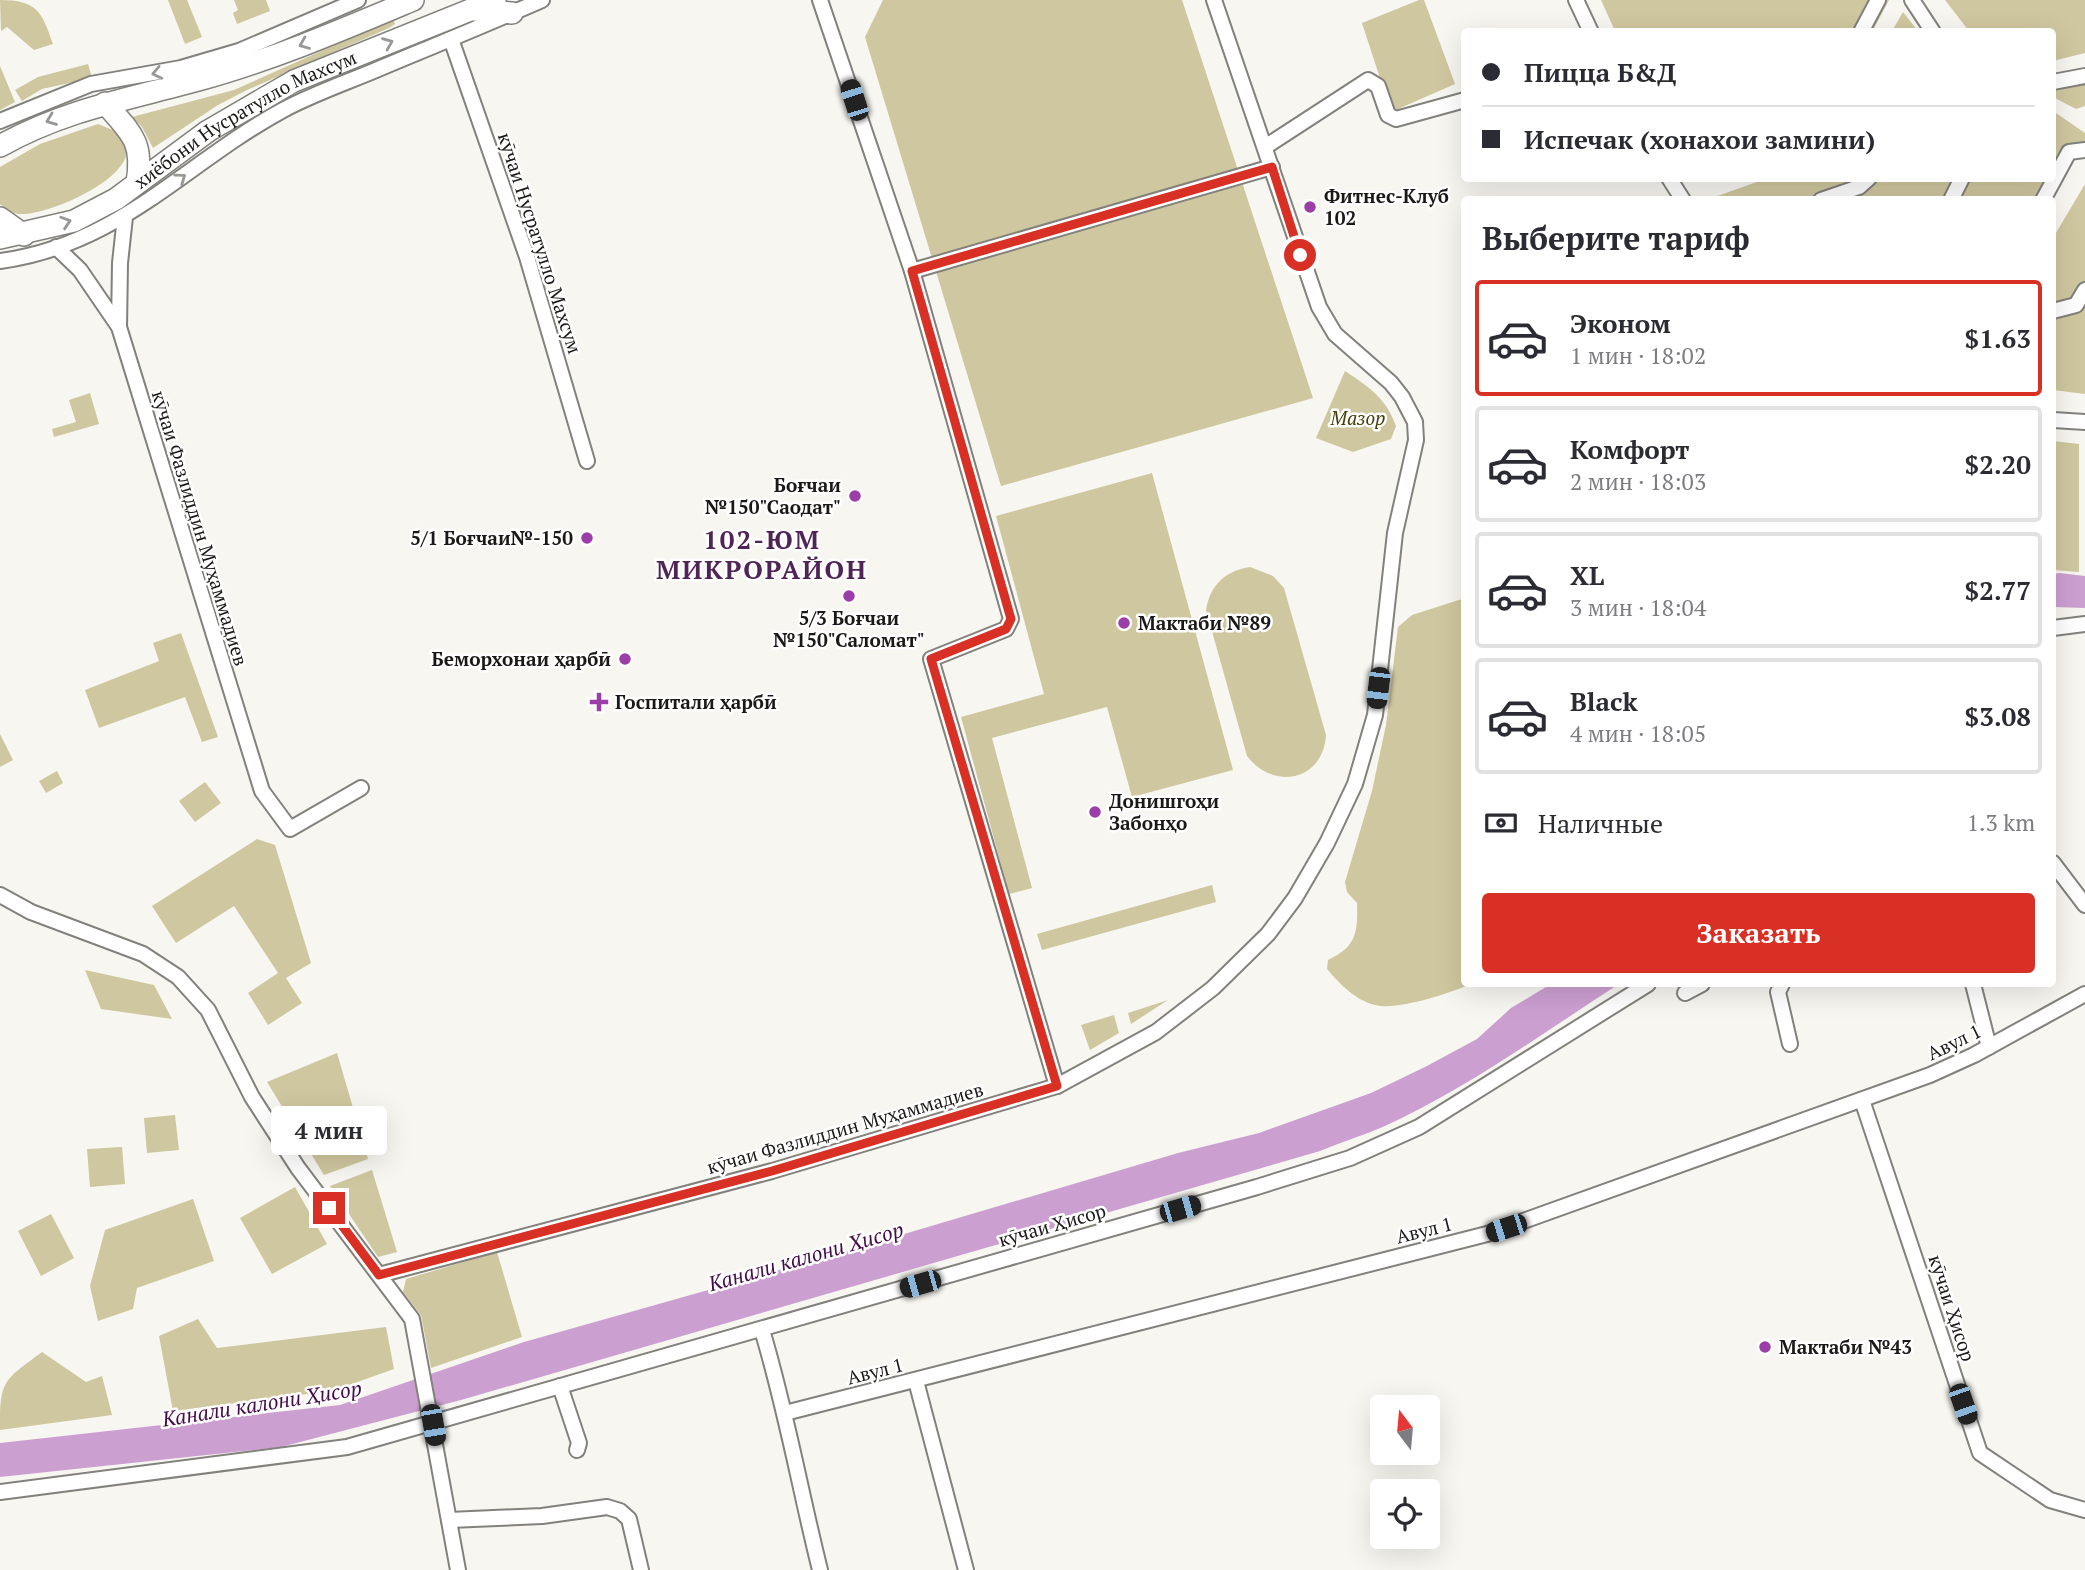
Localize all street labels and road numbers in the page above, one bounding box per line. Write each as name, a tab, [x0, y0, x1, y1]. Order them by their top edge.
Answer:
street label: хиёбони Нусратулло Махсум	[129, 44, 360, 194]
street label: кӯчаи Нусратулло Махсум	[493, 129, 588, 357]
street label: кӯчаи Фазлиддин Муҳаммадиев	[147, 387, 254, 669]
street label: Авул 1	[1923, 1018, 1985, 1065]
street label: кӯчаи Фазлиддин Муҳаммадиев	[704, 1076, 986, 1179]
street label: кӯчаи Ҳисор	[995, 1197, 1109, 1252]
street label: Авул 1	[1393, 1210, 1455, 1249]
street label: кӯчаи Ҳисор	[1923, 1251, 1981, 1364]
street label: Авул 1	[844, 1351, 906, 1390]

